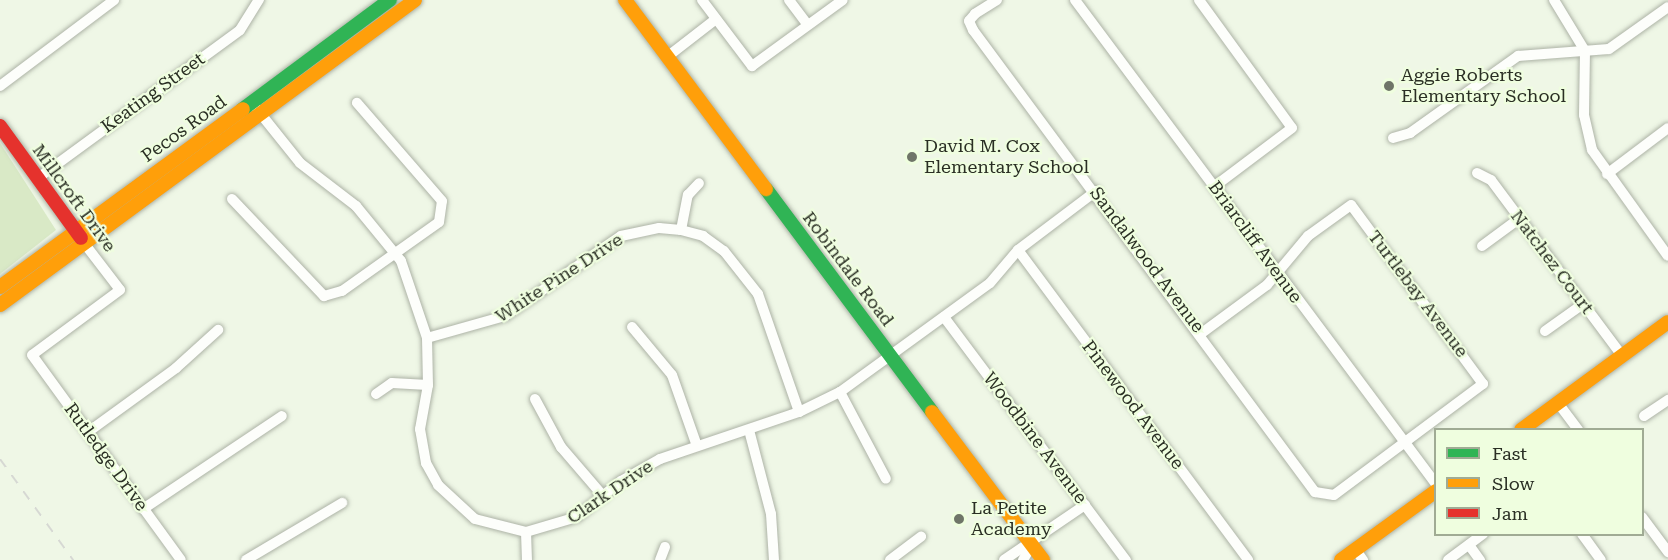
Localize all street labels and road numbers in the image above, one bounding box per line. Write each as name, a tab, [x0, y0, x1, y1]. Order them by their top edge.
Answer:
street label: Keating Street	[97, 48, 209, 138]
street label: Pecos Road	[137, 91, 231, 167]
street label: Millcroft Drive	[28, 140, 120, 256]
street label: Briarcliff Avenue	[1203, 177, 1307, 307]
street label: Sandalwood Avenue	[1085, 183, 1209, 337]
street label: Natchez Court	[1506, 206, 1598, 318]
street label: Robindale Road	[798, 207, 898, 331]
street label: Turtlebay Avenue	[1363, 226, 1473, 362]
street label: White Pine Drive	[491, 229, 627, 327]
street label: Pinewood Avenue	[1077, 336, 1189, 474]
street label: Woodbine Avenue	[979, 368, 1091, 508]
street label: Rutledge Drive	[60, 399, 152, 515]
street label: Clark Drive	[563, 455, 657, 529]

